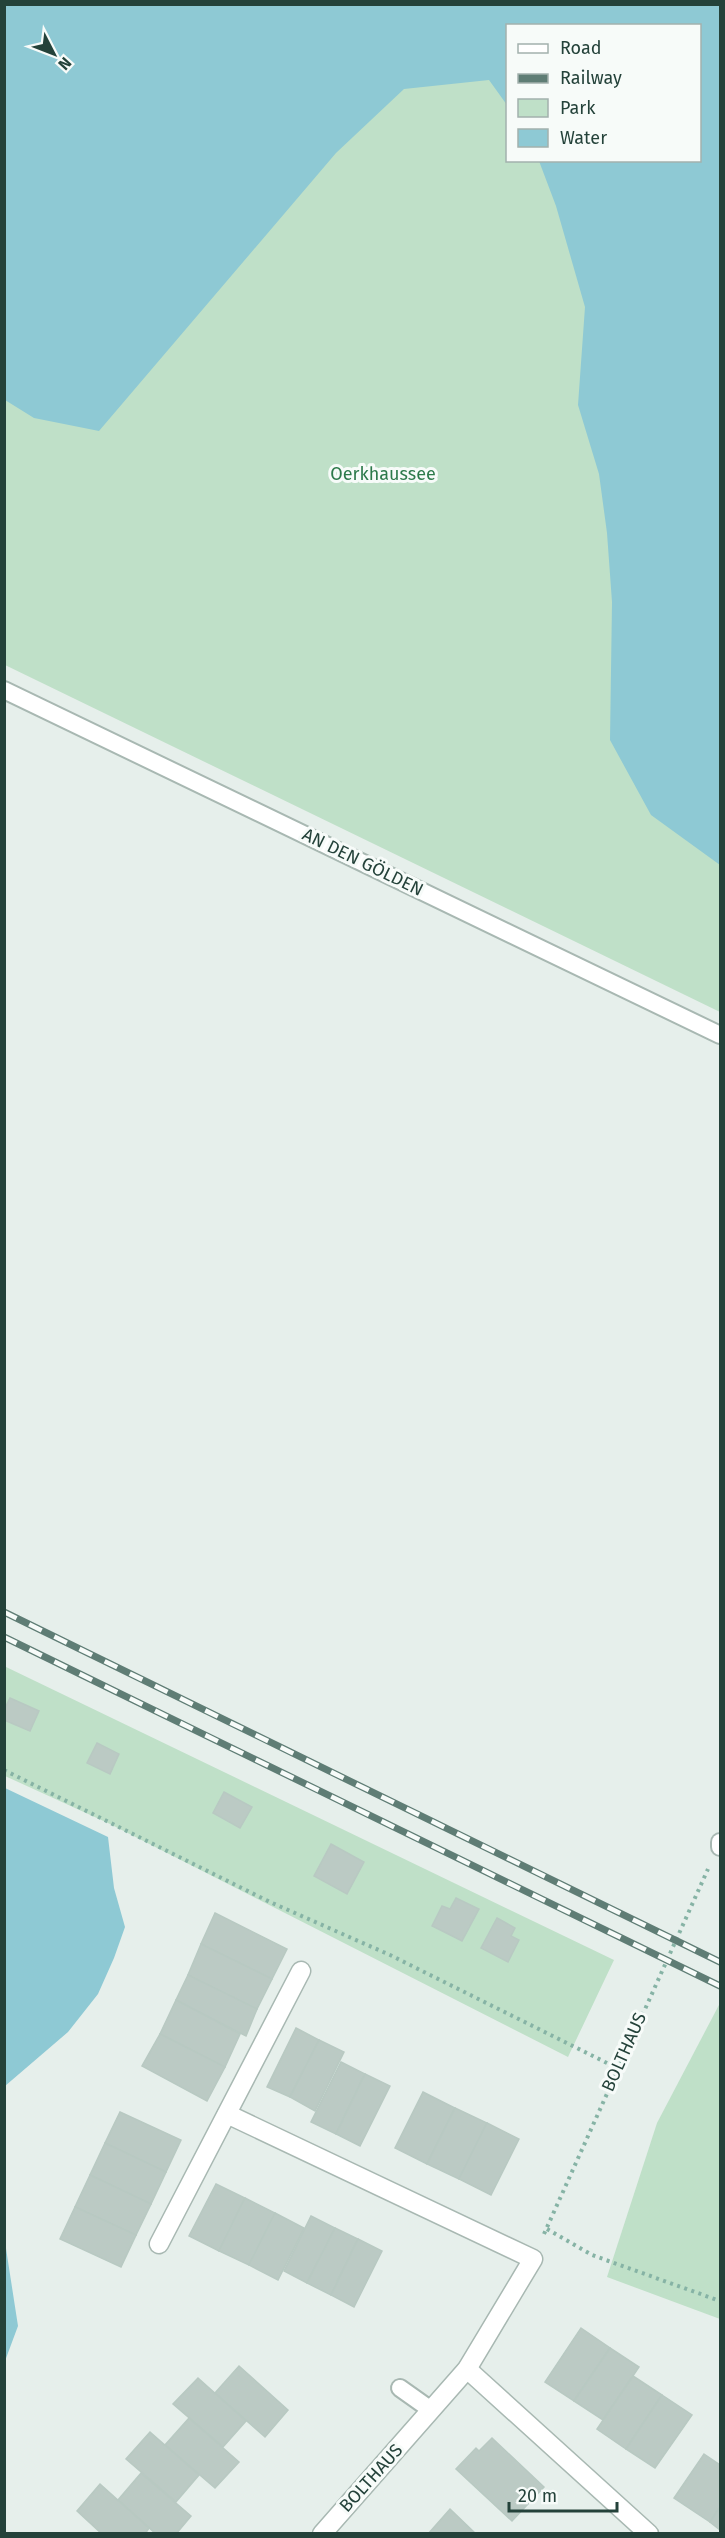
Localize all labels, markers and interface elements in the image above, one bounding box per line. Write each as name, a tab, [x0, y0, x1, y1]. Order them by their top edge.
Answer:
north arrow	[24, 24, 84, 84]
legend	[506, 24, 701, 162]
text: Road	[560, 37, 602, 59]
text: N	[54, 53, 75, 74]
text: Railway	[560, 67, 622, 89]
text: Park	[560, 97, 596, 119]
text: Water	[560, 127, 607, 149]
park label: Oerkhaussee	[330, 463, 436, 485]
street label: AN DEN GÖLDEN	[299, 823, 427, 901]
street label: BOLTHAUS	[597, 2009, 651, 2095]
street label: BOLTHAUS	[335, 2439, 407, 2517]
scale bar	[509, 2475, 617, 2513]
text: 20 m	[518, 2485, 557, 2507]

